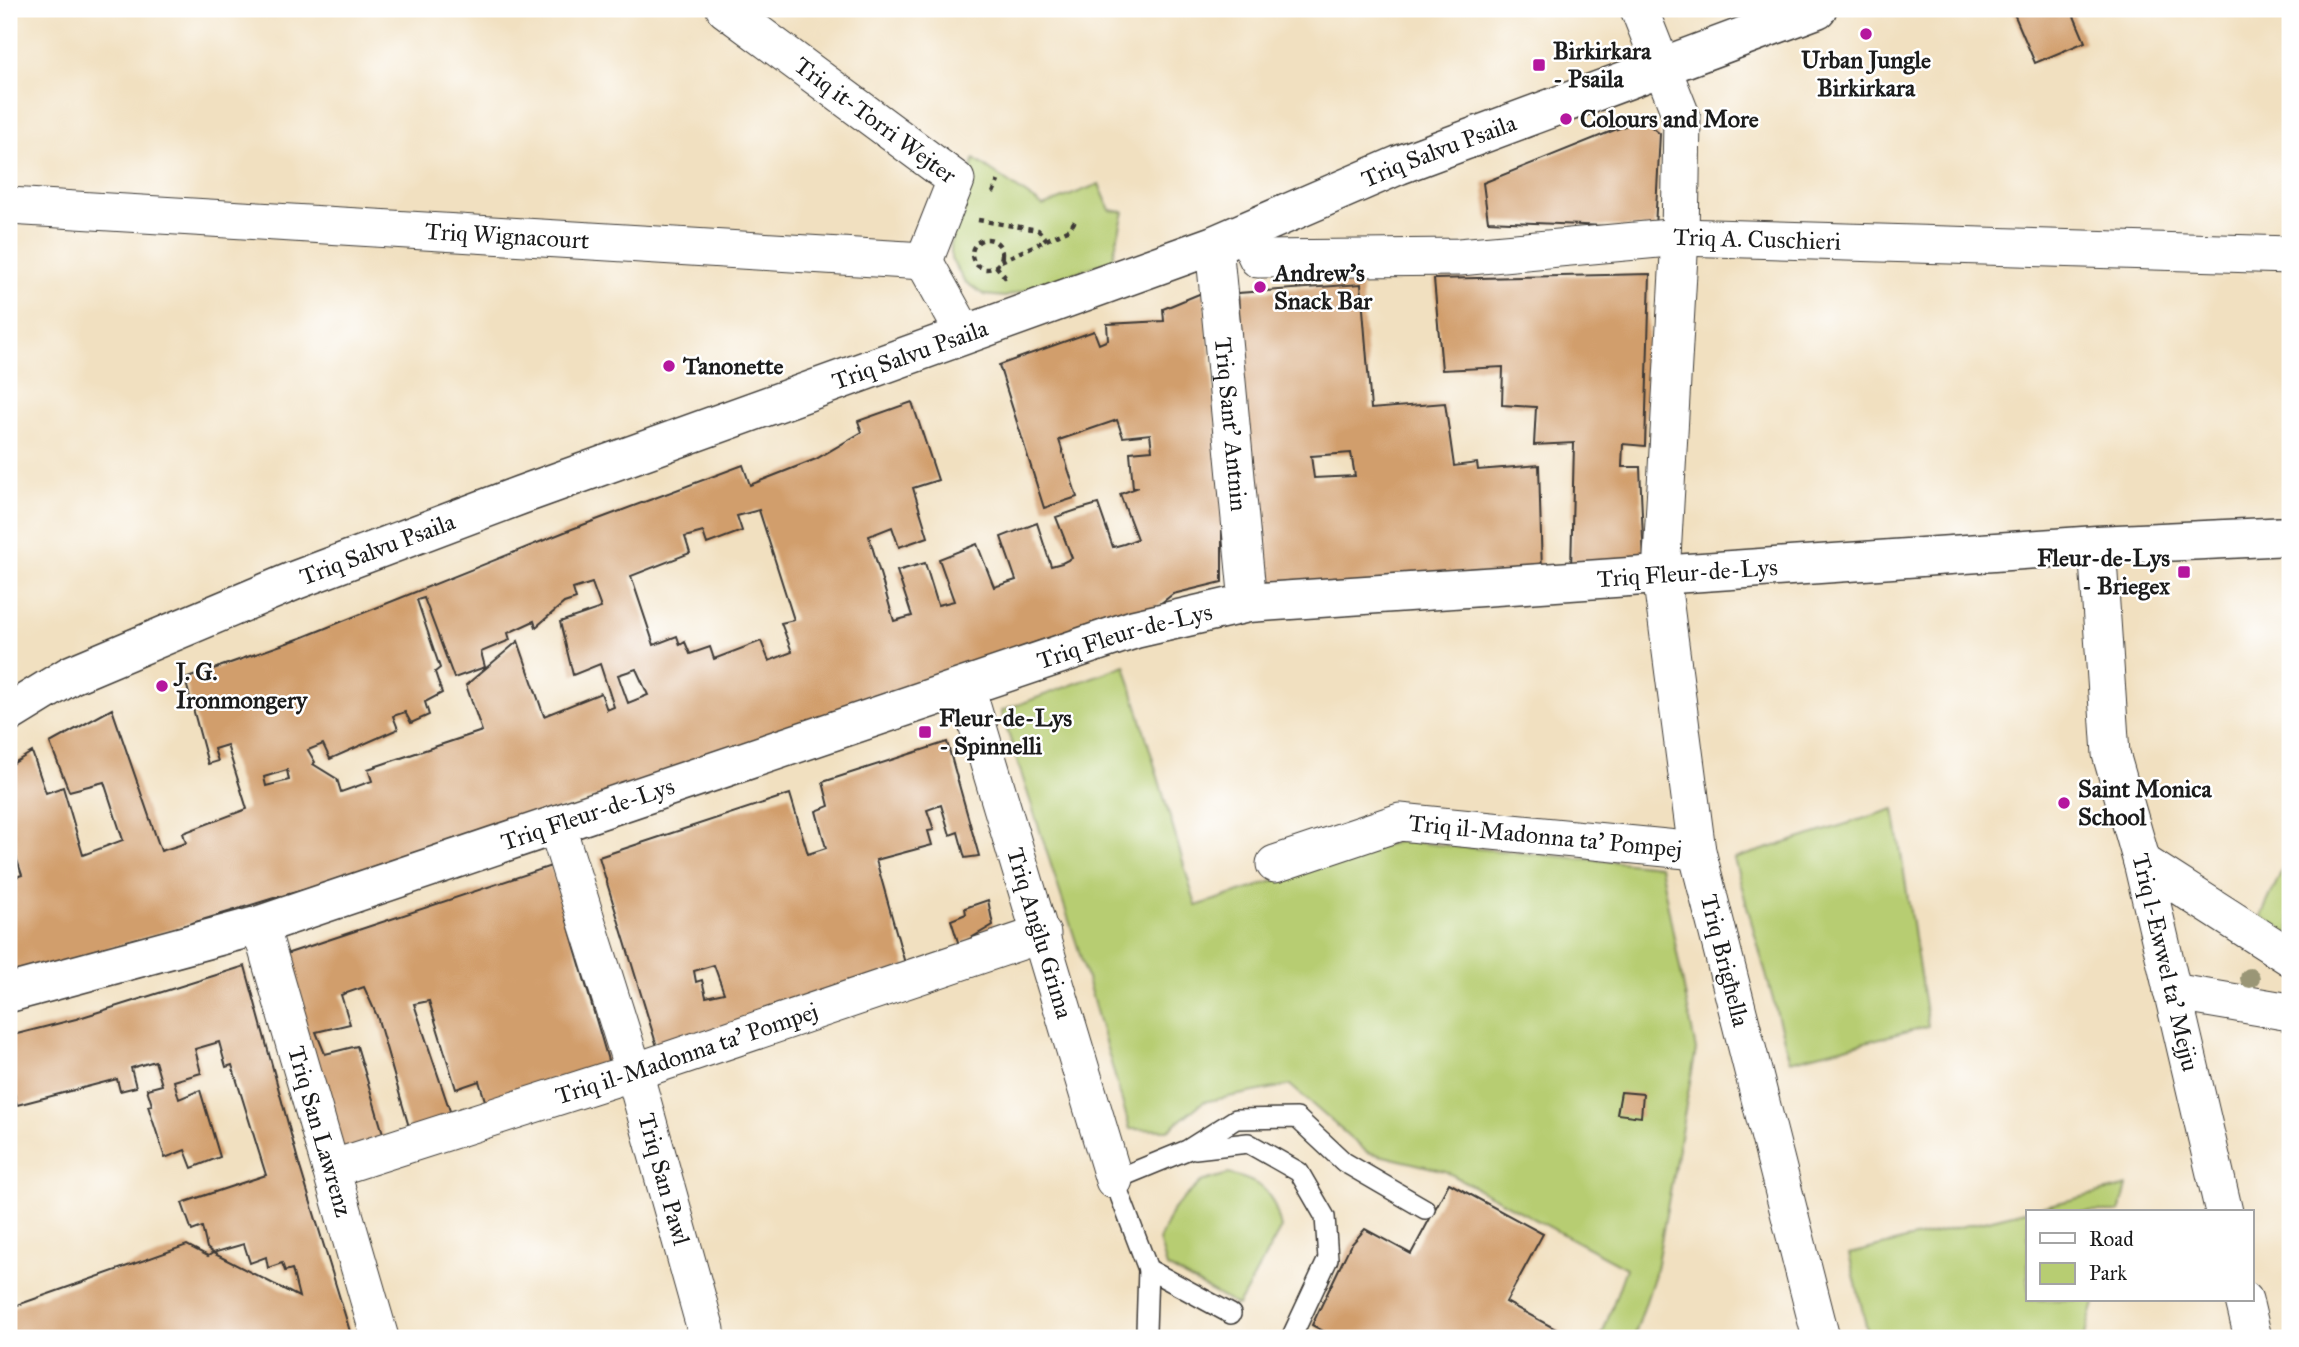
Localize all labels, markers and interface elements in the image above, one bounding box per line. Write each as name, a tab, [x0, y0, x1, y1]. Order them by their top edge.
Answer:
marker: Urban Jungle Birkirkara	[1858, 26, 1874, 42]
place label: Birkirkara - Psaila	[1553, 36, 1652, 94]
place label: Urban Jungle Birkirkara	[1801, 45, 1931, 103]
street label: Triq it-Torri Wejter	[788, 50, 962, 190]
marker: Birkirkara - Psaila	[1531, 57, 1547, 73]
place label: Colours and More	[1580, 104, 1759, 134]
street label: Triq Salvu Psaila	[1357, 107, 1521, 194]
marker: Colours and More	[1558, 111, 1574, 127]
street label: Triq Wignacourt	[424, 216, 591, 256]
street label: Triq A. Cuschieri	[1673, 222, 1842, 257]
place label: Andrew's Snack Bar	[1272, 258, 1373, 316]
marker: Andrew's Snack Bar	[1252, 279, 1268, 295]
street label: Triq Salvu Psaila	[828, 313, 993, 397]
street label: Triq Sant' Antnin	[1208, 336, 1254, 513]
place label: Tanonette	[682, 351, 783, 381]
marker: Tanonette	[661, 358, 677, 374]
street label: Triq Salvu Psaila	[296, 506, 460, 592]
place label: Fleur-de-Lys - Briegex	[2037, 543, 2170, 601]
street label: Triq Fleur-de-Lys	[1596, 552, 1779, 594]
marker: Fleur-de-Lys - Briegex	[2176, 564, 2192, 580]
street label: Triq Fleur-de-Lys	[1033, 597, 1215, 676]
place label: J. G. Ironmongery	[173, 657, 309, 715]
marker: J. G. Ironmongery	[154, 678, 170, 694]
place label: Fleur-de-Lys - Spinnelli	[939, 703, 1072, 761]
marker: Fleur-de-Lys - Spinnelli	[917, 724, 933, 740]
street label: Triq Fleur-de-Lys	[497, 771, 678, 857]
place label: Saint Monica School	[2078, 774, 2212, 832]
marker: Saint Monica School	[2056, 795, 2072, 811]
street label: Triq il-Madonna ta' Pompej	[1407, 808, 1684, 864]
street label: Triq Anġlu Grima	[1000, 844, 1080, 1023]
street label: Triq l-Ewwel ta' Mejju	[2125, 850, 2206, 1075]
street label: Triq Brigħella	[1694, 891, 1756, 1031]
street label: Triq il-Madonna ta' Pompej	[552, 996, 822, 1111]
street label: Triq San Lawrenz	[281, 1043, 359, 1220]
street label: Triq San Pawl	[631, 1110, 697, 1249]
legend	[2026, 1210, 2254, 1302]
text: Road	[2089, 1226, 2134, 1252]
text: Park	[2089, 1260, 2127, 1286]

